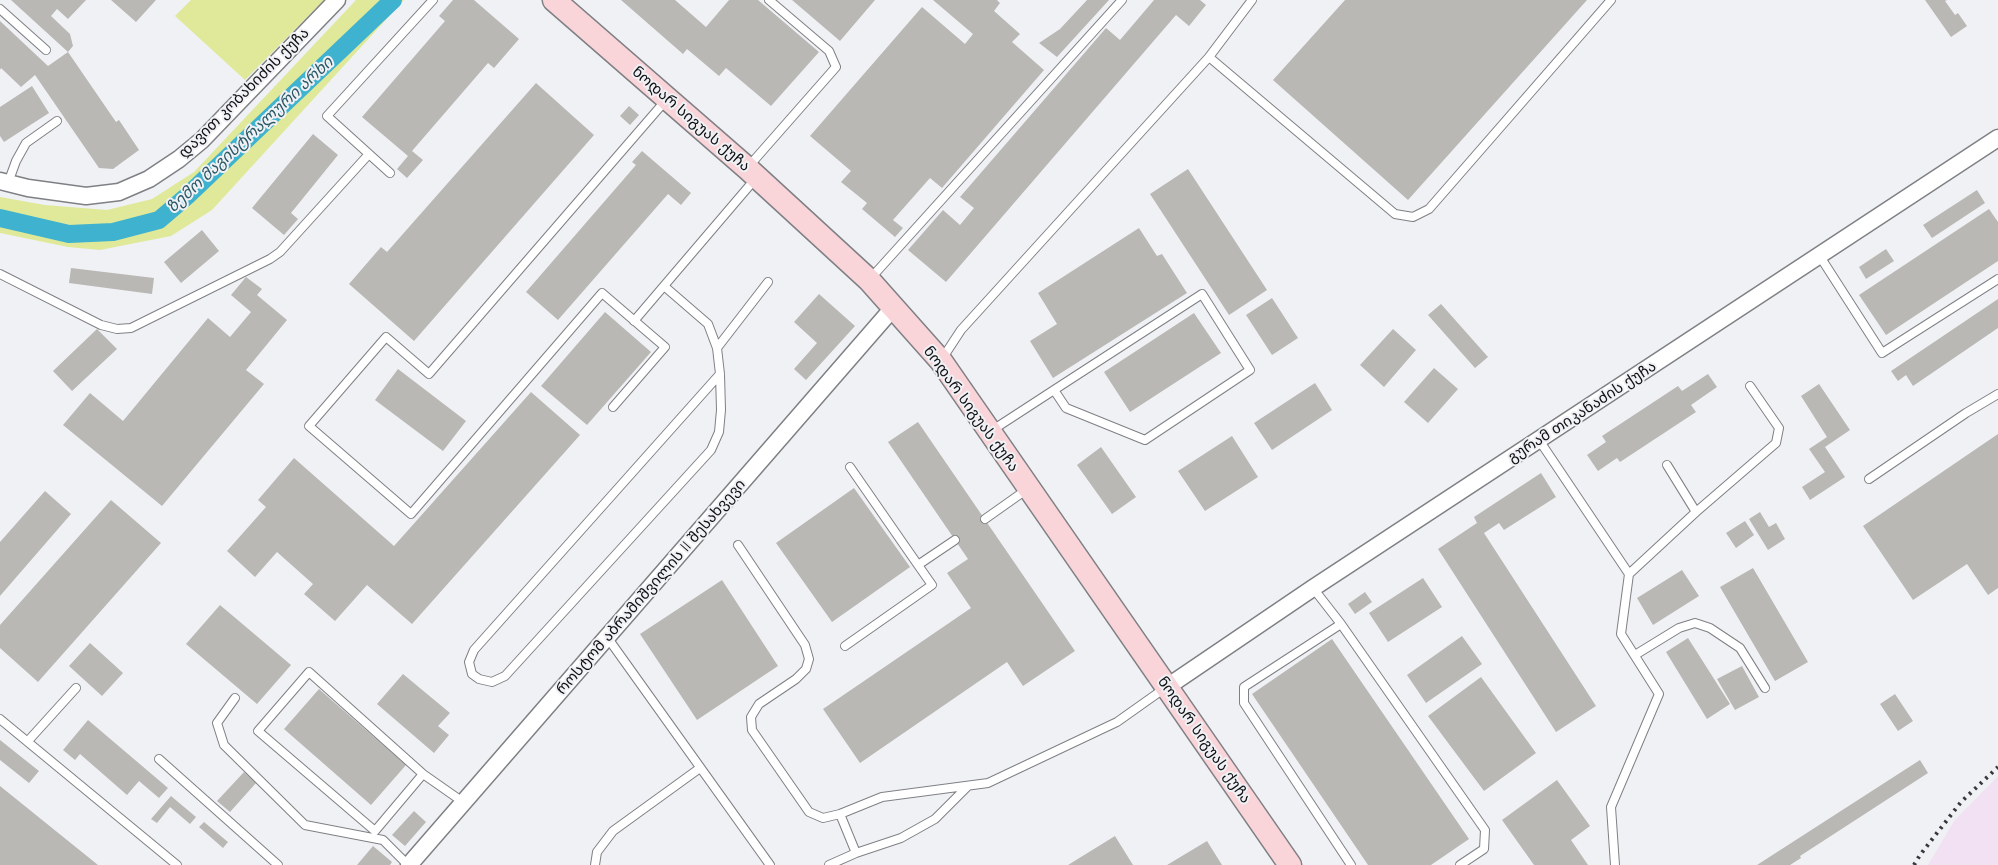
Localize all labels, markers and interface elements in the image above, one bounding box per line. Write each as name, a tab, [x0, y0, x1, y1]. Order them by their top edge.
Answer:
street label: დავით კობახიძის ქუჩა	[175, 24, 313, 162]
water label: ზემო მაგისტრალური არხი	[163, 53, 337, 217]
street label: ნოდარ სიგუას ქუჩა	[628, 63, 754, 175]
street label: ნოდარ სიგუას ქუჩა	[919, 343, 1023, 475]
street label: გურამ თიკანაძის ქუჩა	[1504, 357, 1660, 467]
street label: როსტომ აბრამიშვილის II შესახვევი	[553, 476, 749, 698]
street label: ნოდარ სიგუას ქუჩა	[1153, 673, 1255, 807]

